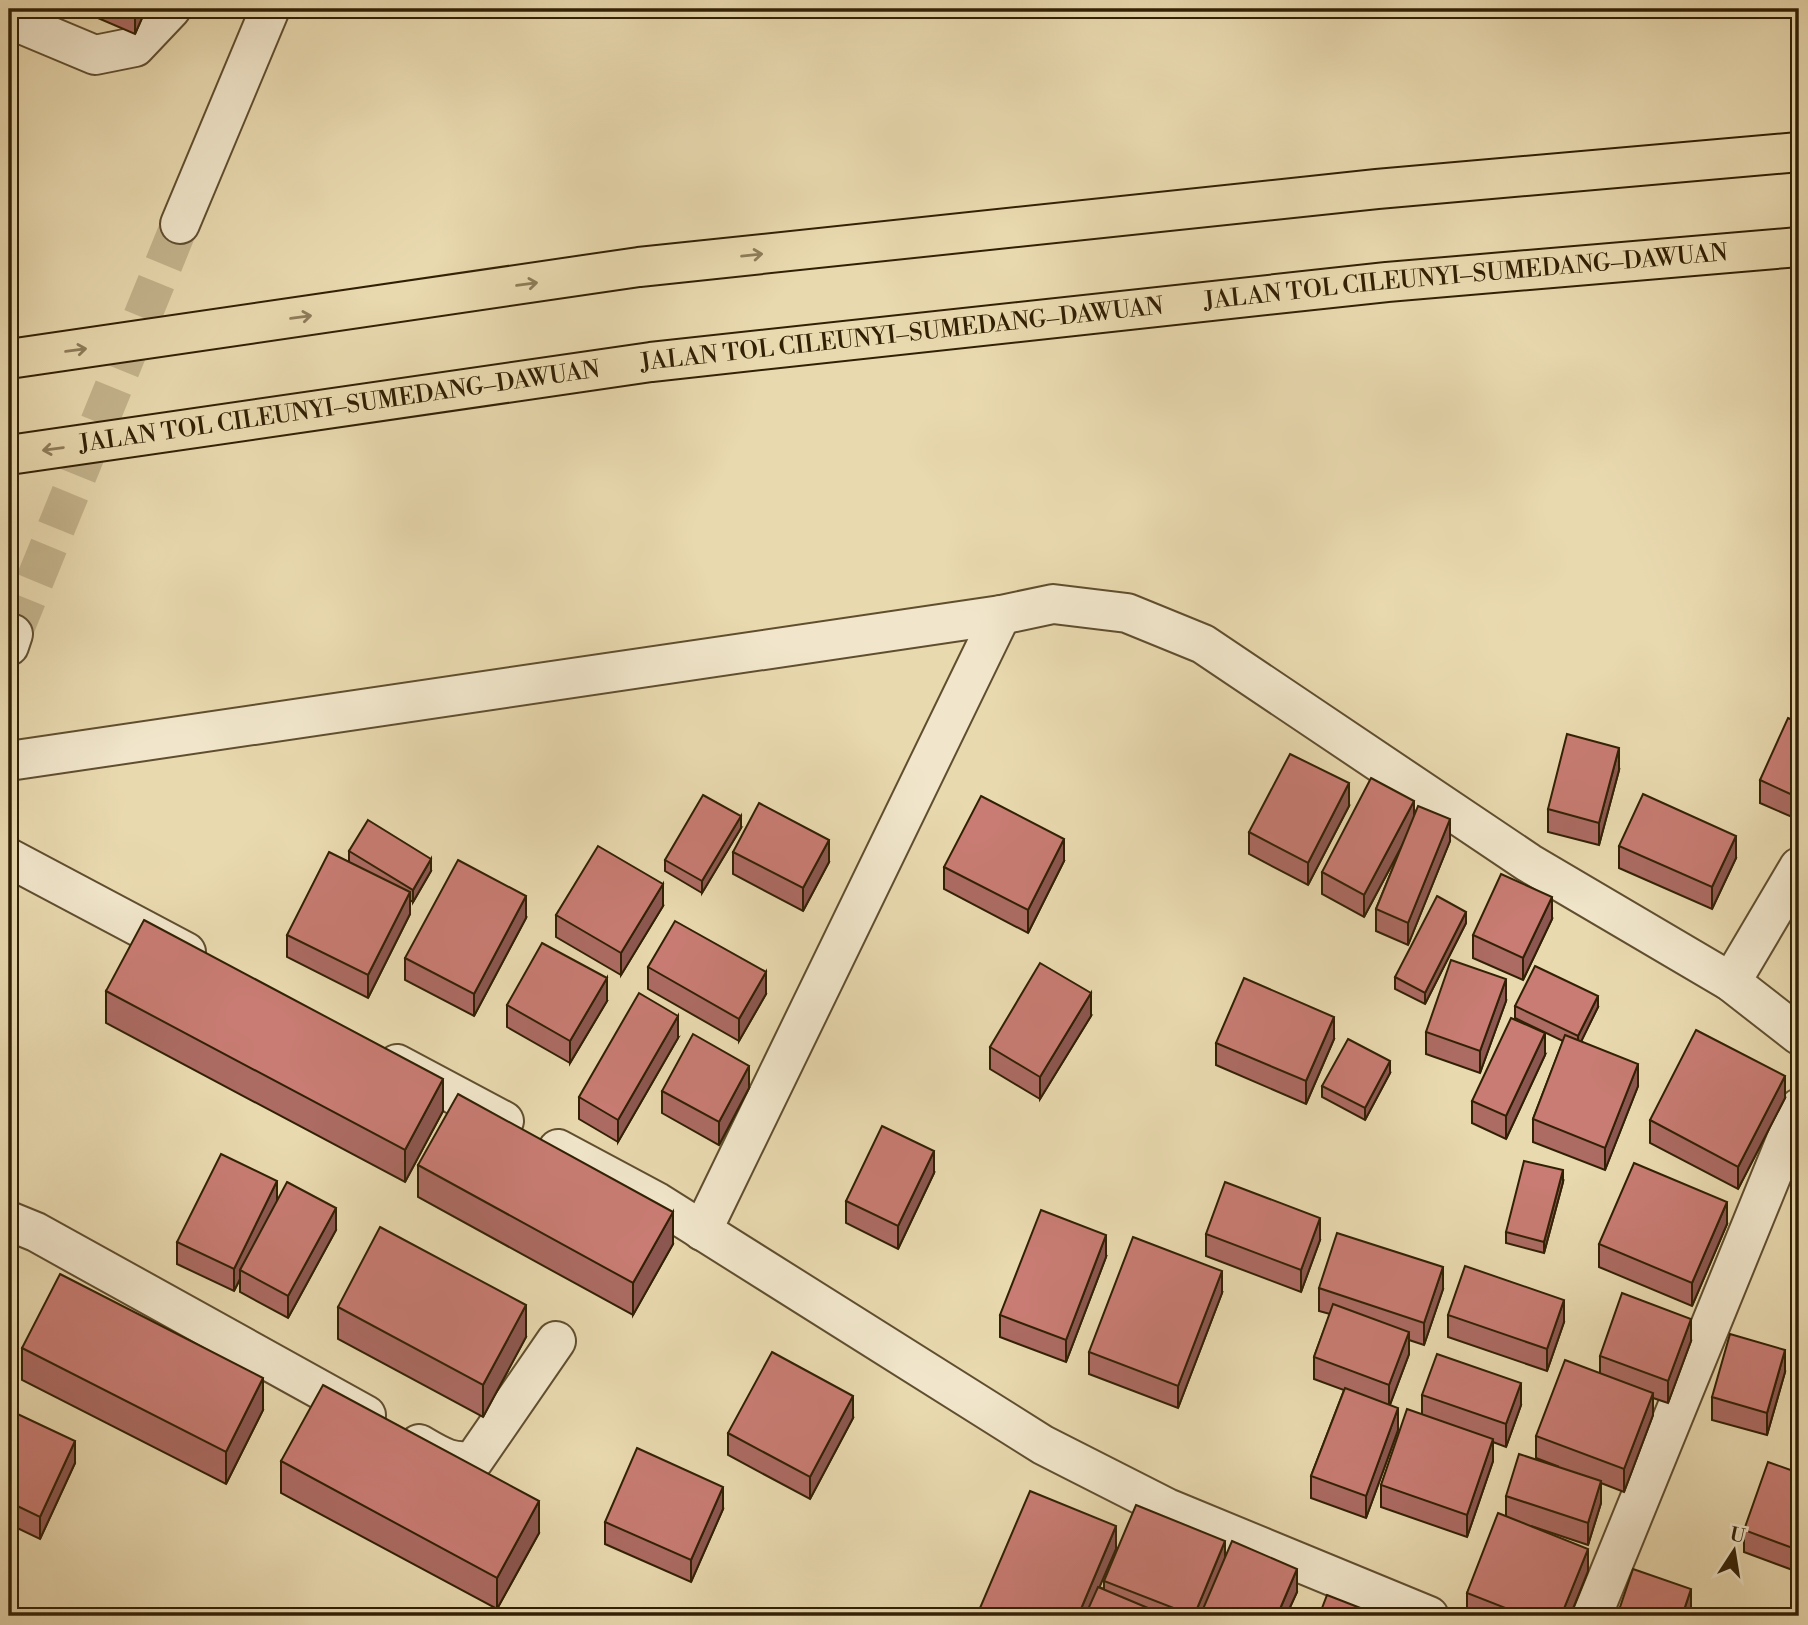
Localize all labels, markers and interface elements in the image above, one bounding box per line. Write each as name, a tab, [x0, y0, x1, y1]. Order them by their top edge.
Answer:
street label: JALAN TOL CILEUNYI–SUMEDANG–DAWUAN	[1202, 238, 1729, 317]
one-way arrow	[740, 249, 763, 262]
one-way arrow	[515, 277, 537, 290]
street label: JALAN TOL CILEUNYI–SUMEDANG–DAWUAN	[637, 291, 1165, 379]
one-way arrow	[290, 310, 312, 323]
one-way arrow	[64, 343, 87, 356]
street label: JALAN TOL CILEUNYI–SUMEDANG–DAWUAN	[76, 355, 602, 460]
one-way arrow	[42, 442, 64, 455]
north arrow	[1700, 1516, 1770, 1586]
text: U	[1728, 1522, 1747, 1549]

